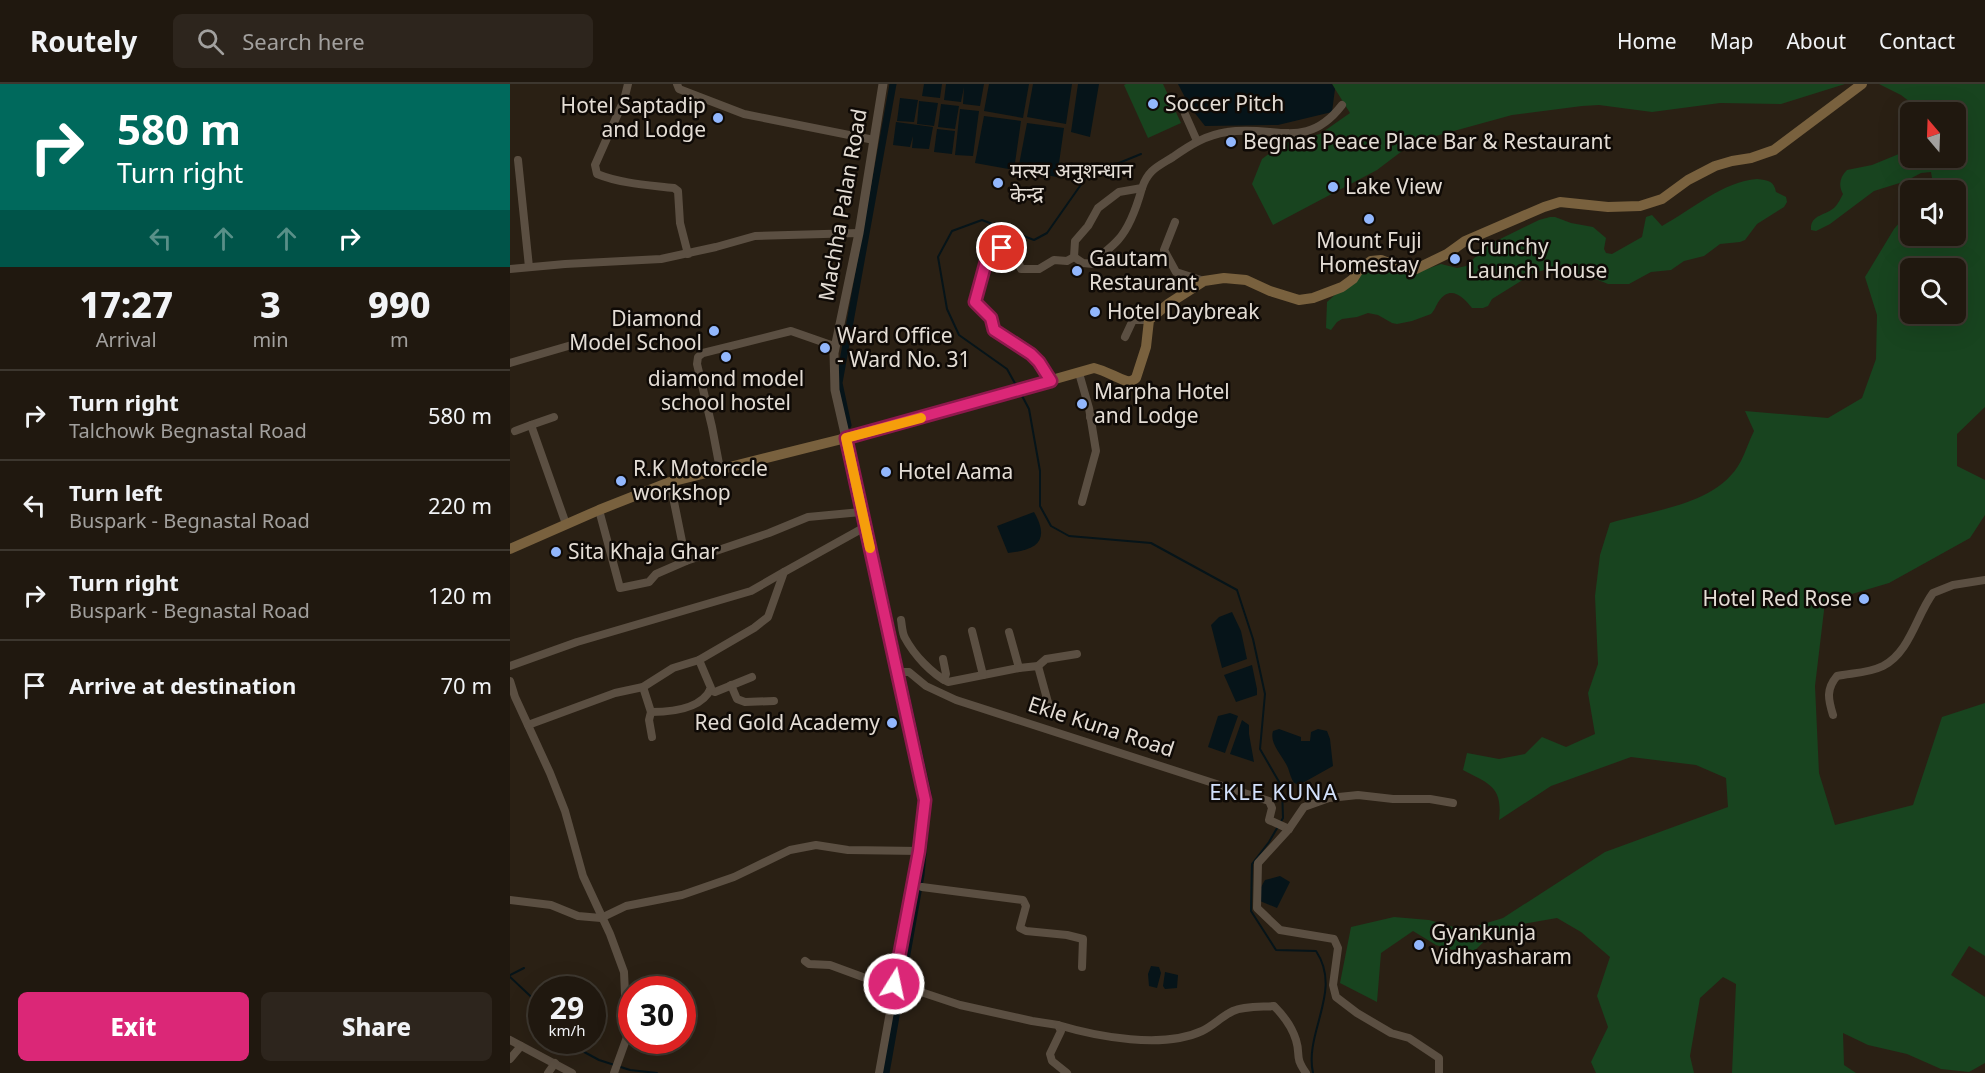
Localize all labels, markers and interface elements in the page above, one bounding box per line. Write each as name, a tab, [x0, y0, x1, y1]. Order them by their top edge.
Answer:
search box	[173, 14, 593, 68]
text: Routely	[30, 22, 137, 60]
icon: search	[194, 25, 227, 58]
text: Search here	[242, 26, 365, 56]
text: Home	[1617, 27, 1677, 55]
text: Map	[1710, 27, 1753, 55]
text: About	[1786, 27, 1846, 55]
text: Contact	[1879, 27, 1955, 55]
place label: Soccer Pitch	[1165, 89, 1284, 117]
place label: Hotel Saptadip and Lodge	[561, 91, 706, 143]
marker: Soccer Pitch	[1146, 97, 1160, 111]
text: 580 m	[117, 100, 241, 157]
north arrow	[1900, 102, 1966, 168]
map controls	[1900, 102, 1966, 324]
street label: Machha Palan Road	[811, 107, 873, 303]
icon: right	[18, 108, 96, 186]
marker: Hotel Saptadip and Lodge	[711, 111, 725, 125]
place label: Begnas Peace Place Bar & Restaurant	[1243, 127, 1611, 155]
marker: Begnas Peace Place Bar & Restaurant	[1224, 135, 1238, 149]
text: Turn right	[117, 154, 243, 191]
place label: मत्स्य अनुशन्धान केन्द्र	[1010, 156, 1133, 208]
place label: Lake View	[1345, 172, 1443, 200]
marker: मत्स्य अनुशन्धान केन्द्र	[991, 176, 1005, 190]
marker: Lake View	[1326, 180, 1340, 194]
button: sound	[1900, 180, 1966, 246]
marker: Mount Fuji Homestay	[1362, 212, 1376, 226]
icon: left	[144, 222, 177, 255]
icon: ahead	[207, 222, 240, 255]
icon: ahead	[270, 222, 303, 255]
icon: right	[333, 222, 366, 255]
pin	[976, 222, 1027, 273]
place label: Mount Fuji Homestay	[1316, 226, 1422, 278]
icon: arrive	[985, 231, 1018, 264]
place label: Crunchy Launch House	[1467, 232, 1607, 284]
place label: Gautam Restaurant	[1089, 244, 1197, 296]
marker: Crunchy Launch House	[1448, 252, 1462, 266]
button: search	[1900, 258, 1966, 324]
marker: Gautam Restaurant	[1070, 264, 1084, 278]
text: 17:27	[79, 280, 173, 329]
text: 3	[260, 280, 281, 329]
text: 990	[368, 280, 431, 329]
place label: Hotel Daybreak	[1107, 297, 1260, 325]
place label: Diamond Model School	[569, 304, 702, 356]
marker: Hotel Daybreak	[1088, 305, 1102, 319]
place label: Ward Office - Ward No. 31	[837, 321, 971, 373]
marker: Diamond Model School	[707, 324, 721, 338]
text: Arrival	[96, 326, 157, 353]
text: min	[252, 326, 289, 353]
text: m	[390, 326, 409, 353]
marker: Ward Office - Ward No. 31	[818, 341, 832, 355]
marker: diamond model school hostel	[719, 350, 733, 364]
place label: diamond model school hostel	[648, 364, 804, 416]
place label: Marpha Hotel and Lodge	[1094, 377, 1230, 429]
text: Turn right	[69, 387, 179, 417]
marker: Marpha Hotel and Lodge	[1075, 397, 1089, 411]
icon: right	[18, 399, 51, 432]
text: 580 m	[428, 400, 492, 430]
text: Talchowk Begnastal Road	[69, 417, 307, 444]
place label: R.K Motorccle workshop	[633, 454, 768, 506]
place label: Hotel Aama	[898, 457, 1013, 485]
marker: Hotel Aama	[879, 465, 893, 479]
marker: R.K Motorccle workshop	[614, 474, 628, 488]
text: Turn left	[69, 477, 163, 507]
icon: left	[18, 489, 51, 522]
text: 220 m	[428, 490, 492, 520]
text: Buspark - Begnastal Road	[69, 507, 310, 534]
place label: Sita Khaja Ghar	[568, 537, 719, 565]
marker: Sita Khaja Ghar	[549, 545, 563, 559]
text: Turn right	[69, 567, 179, 597]
icon: right	[18, 579, 51, 612]
text: 120 m	[428, 580, 492, 610]
place label: Hotel Red Rose	[1702, 584, 1852, 612]
marker: Hotel Red Rose	[1857, 592, 1871, 606]
text: Buspark - Begnastal Road	[69, 597, 310, 624]
icon: arrive	[18, 669, 51, 702]
text: Arrive at destination	[69, 670, 296, 700]
text: 70 m	[441, 670, 492, 700]
street label: Ekle Kuna Road	[1025, 689, 1178, 763]
place label: Red Gold Academy	[695, 708, 880, 736]
marker: Red Gold Academy	[885, 716, 899, 730]
district label: EKLE KUNA	[1209, 776, 1339, 806]
place label: Gyankunja Vidhyasharam	[1431, 918, 1572, 970]
marker: Gyankunja Vidhyasharam	[1412, 938, 1426, 952]
position arrow	[862, 952, 926, 1016]
speed limit sign: 30	[618, 976, 696, 1054]
text: 29	[550, 987, 584, 1028]
button: Exit	[18, 992, 249, 1061]
button: Share	[261, 992, 492, 1061]
text: km/h	[549, 1020, 585, 1040]

